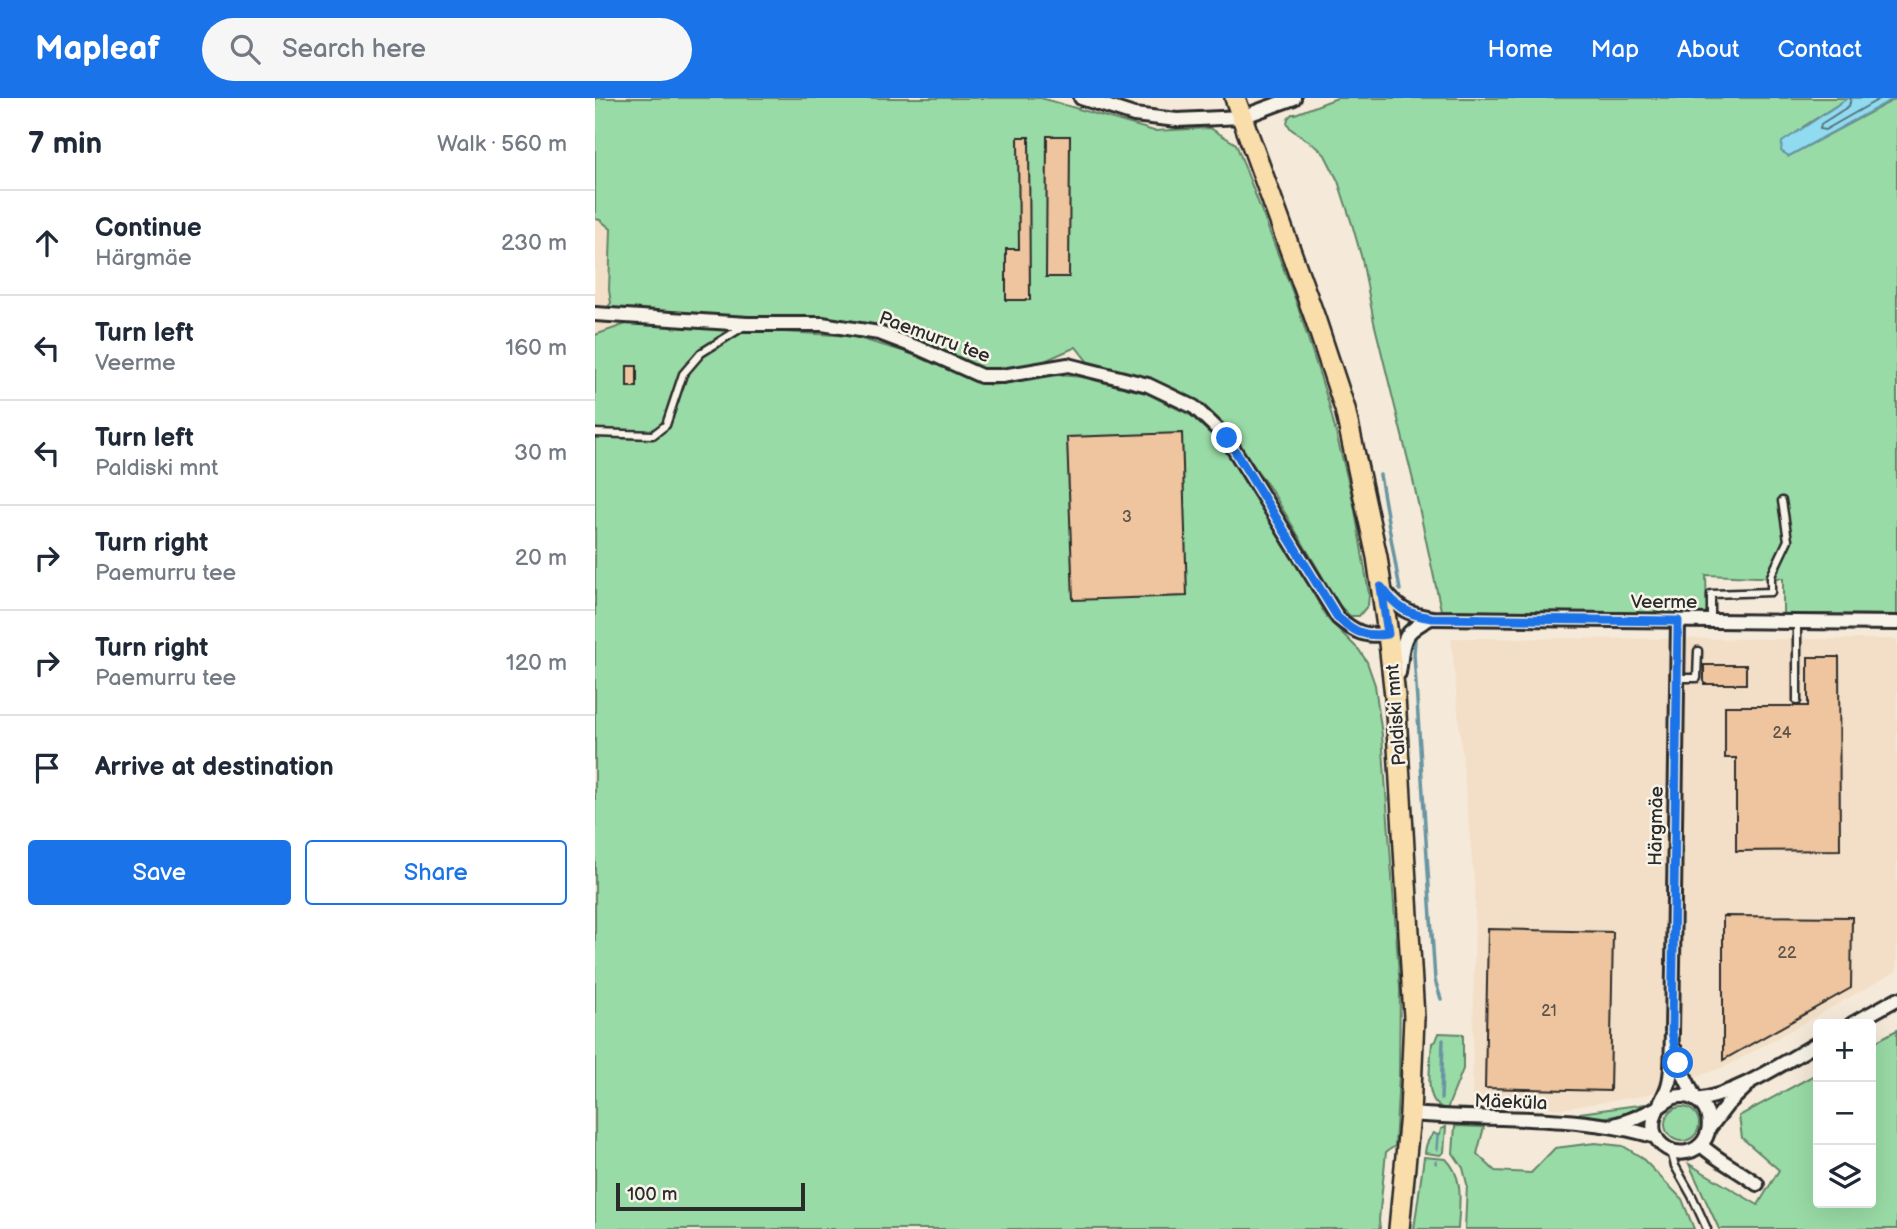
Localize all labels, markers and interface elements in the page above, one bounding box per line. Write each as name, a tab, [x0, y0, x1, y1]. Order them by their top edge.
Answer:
search box	[202, 18, 692, 81]
text: Mapleaf	[35, 29, 160, 69]
icon: search	[226, 30, 264, 68]
text: Search here	[282, 34, 426, 65]
text: Home	[1488, 35, 1553, 64]
text: Map	[1591, 35, 1639, 64]
text: About	[1677, 35, 1739, 64]
text: Contact	[1777, 35, 1862, 64]
text: 7 min	[28, 126, 102, 162]
text: Walk · 560 m	[437, 130, 567, 158]
text: Continue	[95, 213, 202, 244]
icon: ahead	[28, 224, 66, 262]
text: 230 m	[501, 229, 567, 257]
text: Härgmäe	[95, 244, 192, 272]
street label: Paemurru tee	[876, 307, 993, 368]
text: Turn left	[95, 318, 194, 349]
icon: left	[28, 329, 66, 367]
text: 160 m	[505, 334, 567, 362]
text: Veerme	[95, 349, 176, 377]
route end	[1211, 422, 1242, 453]
text: Turn left	[95, 423, 194, 454]
icon: left	[28, 434, 66, 472]
text: 30 m	[514, 439, 567, 467]
text: Paldiski mnt	[95, 454, 218, 482]
house number: 3	[1122, 508, 1132, 527]
text: Turn right	[95, 528, 208, 559]
icon: right	[28, 539, 66, 577]
text: 20 m	[515, 544, 567, 572]
text: Paemurru tee	[95, 559, 236, 587]
street label: Veerme	[1631, 591, 1697, 614]
text: Turn right	[95, 633, 208, 664]
icon: right	[28, 644, 66, 682]
text: 120 m	[506, 649, 567, 677]
street label: Paldiski mnt	[1381, 663, 1412, 767]
text: Paemurru tee	[95, 664, 236, 692]
house number: 24	[1773, 724, 1792, 743]
icon: arrive	[28, 749, 66, 787]
text: Arrive at destination	[95, 752, 334, 783]
street label: Härgmäe	[1644, 786, 1669, 866]
button: Save	[28, 840, 291, 905]
button: Share	[305, 840, 567, 905]
house number: 22	[1778, 944, 1797, 963]
house number: 21	[1541, 1002, 1557, 1021]
map controls	[1813, 1019, 1876, 1208]
button: +	[1813, 1019, 1876, 1082]
route start	[1662, 1047, 1693, 1078]
button: −	[1813, 1082, 1876, 1145]
street label: Mäeküla	[1474, 1090, 1548, 1115]
button: layers	[1813, 1145, 1876, 1208]
scale bar	[616, 1180, 805, 1212]
text: 100 m	[627, 1183, 678, 1206]

